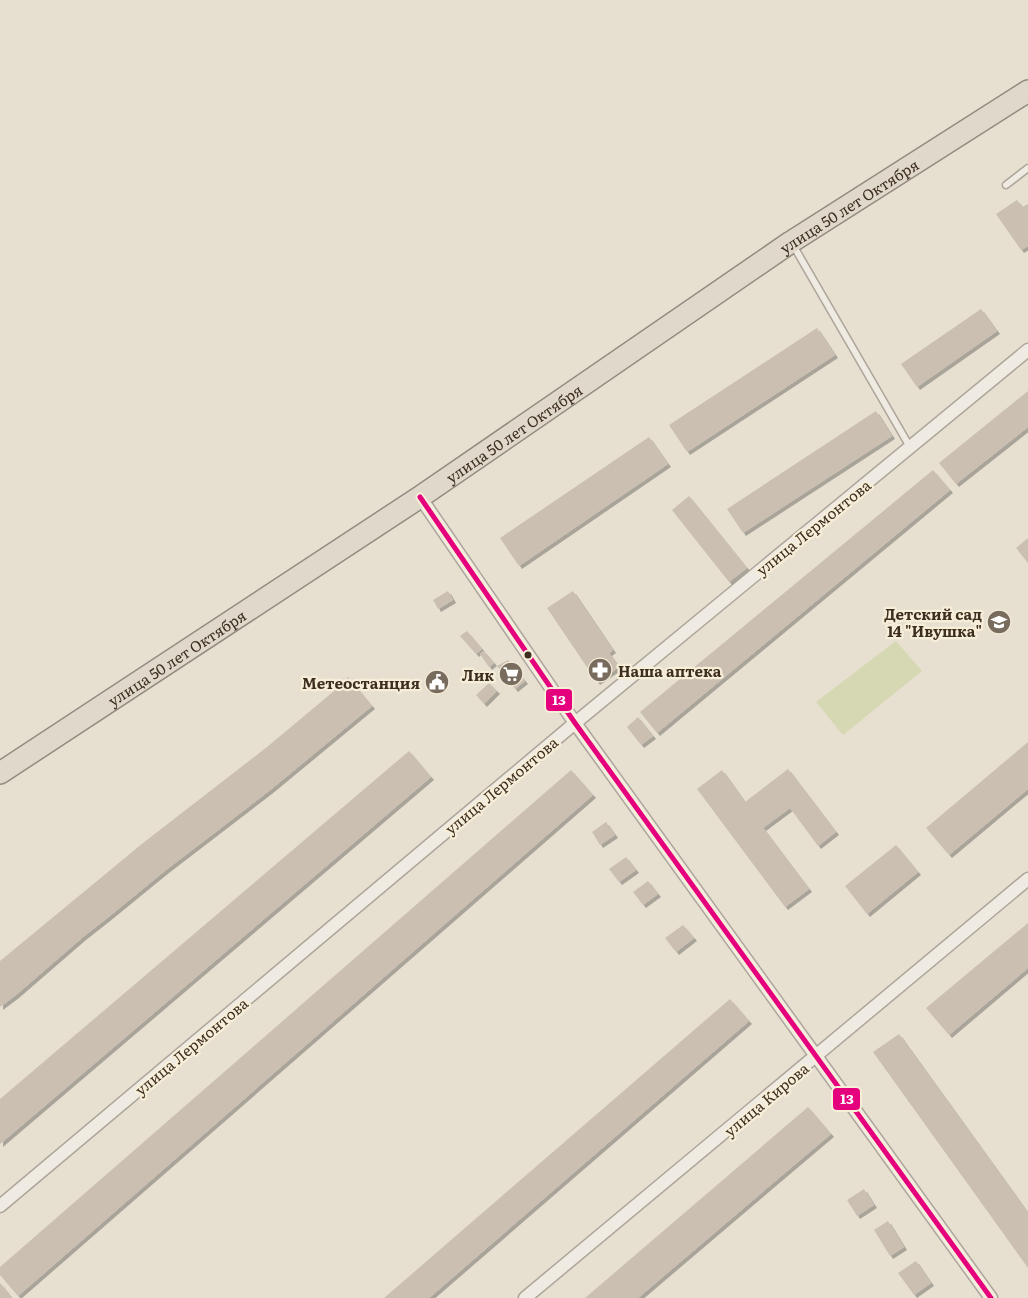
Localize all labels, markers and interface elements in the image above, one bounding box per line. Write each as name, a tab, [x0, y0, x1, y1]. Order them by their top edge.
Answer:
street label: улица 50 лет Октября	[774, 152, 923, 259]
street label: улица 50 лет Октября	[440, 378, 587, 488]
street label: улица Лермонтова	[751, 473, 876, 581]
place label: Детский сад 14 "Ивушка"	[884, 602, 982, 642]
street label: улица 50 лет Октября	[103, 603, 250, 711]
school or university icon: Детский сад 14 "Ивушка"	[986, 609, 1012, 635]
unlabelled marker	[523, 650, 533, 660]
pharmacy icon: Наша аптека	[587, 657, 613, 683]
place label: Наша аптека	[618, 659, 722, 682]
supermarket icon: Лик	[498, 661, 524, 687]
place label: Лик	[462, 663, 494, 686]
public building icon: Метеостанция	[424, 669, 450, 695]
place label: Метеостанция	[302, 671, 420, 694]
line badge: 13	[545, 688, 573, 712]
text: 13	[552, 689, 566, 709]
street label: улица Лермонтова	[439, 730, 563, 839]
street label: улица Лермонтова	[129, 991, 253, 1100]
street label: улица Кирова	[719, 1056, 814, 1141]
line badge: 13	[832, 1087, 861, 1111]
text: 13	[840, 1088, 854, 1108]

